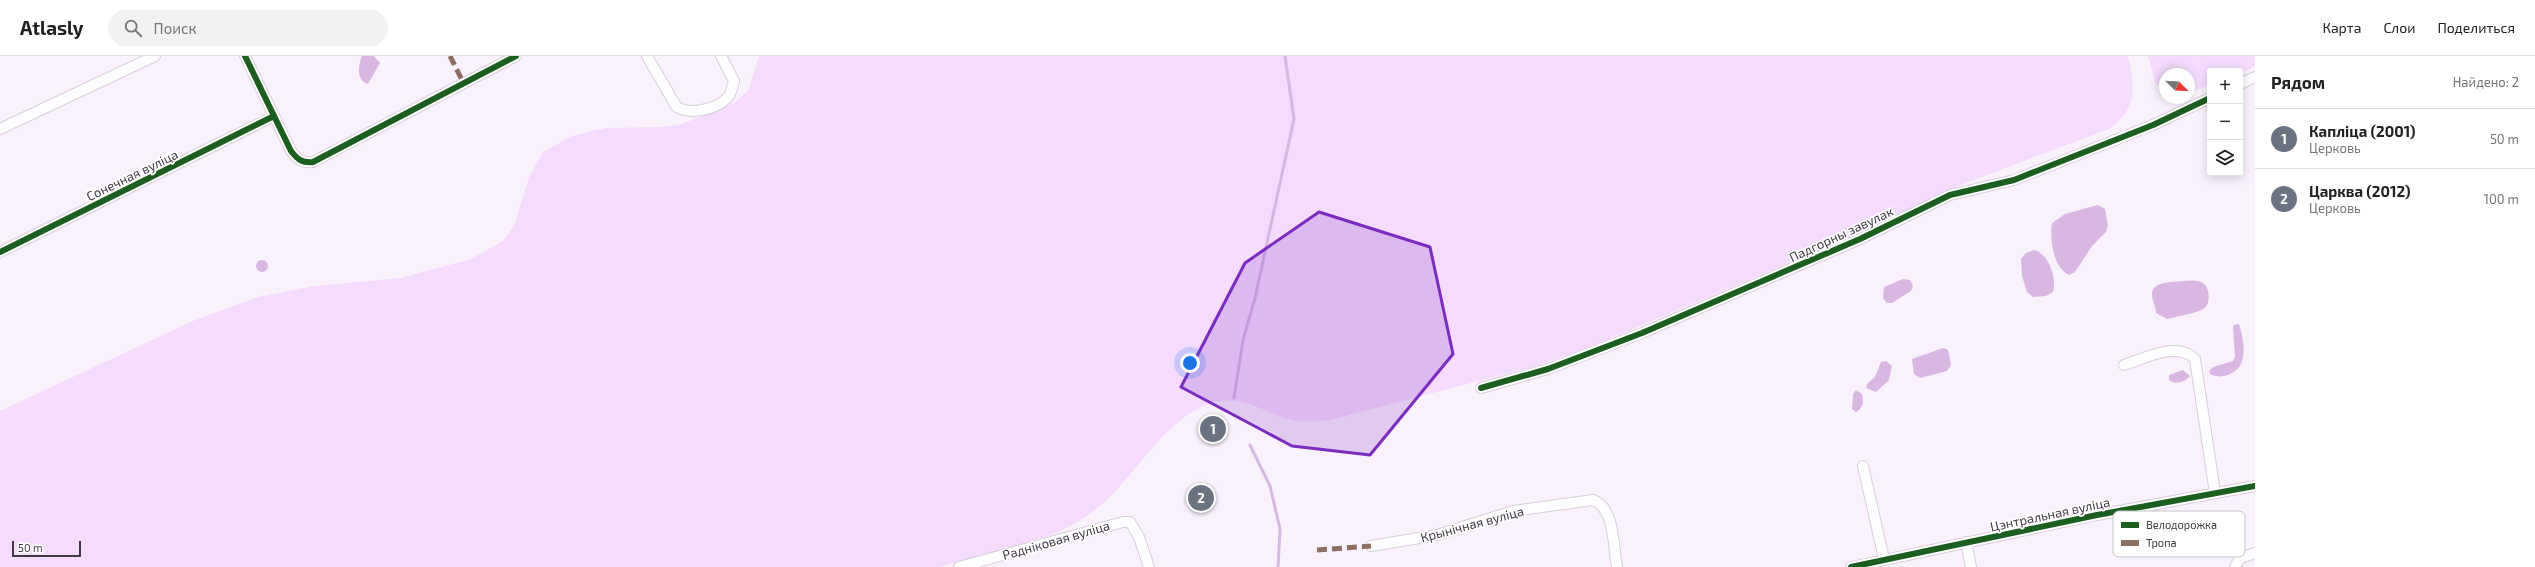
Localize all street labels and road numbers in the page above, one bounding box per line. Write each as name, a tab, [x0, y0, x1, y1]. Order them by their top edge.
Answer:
street label: Сонечная вуліца	[84, 146, 180, 204]
street label: Падгорны завулак	[1786, 203, 1896, 265]
street label: Цэнтральная вуліца	[1989, 493, 2111, 535]
street label: Крынічная вуліца	[1419, 503, 1525, 545]
street label: Радніковая вуліца	[1000, 517, 1112, 563]

